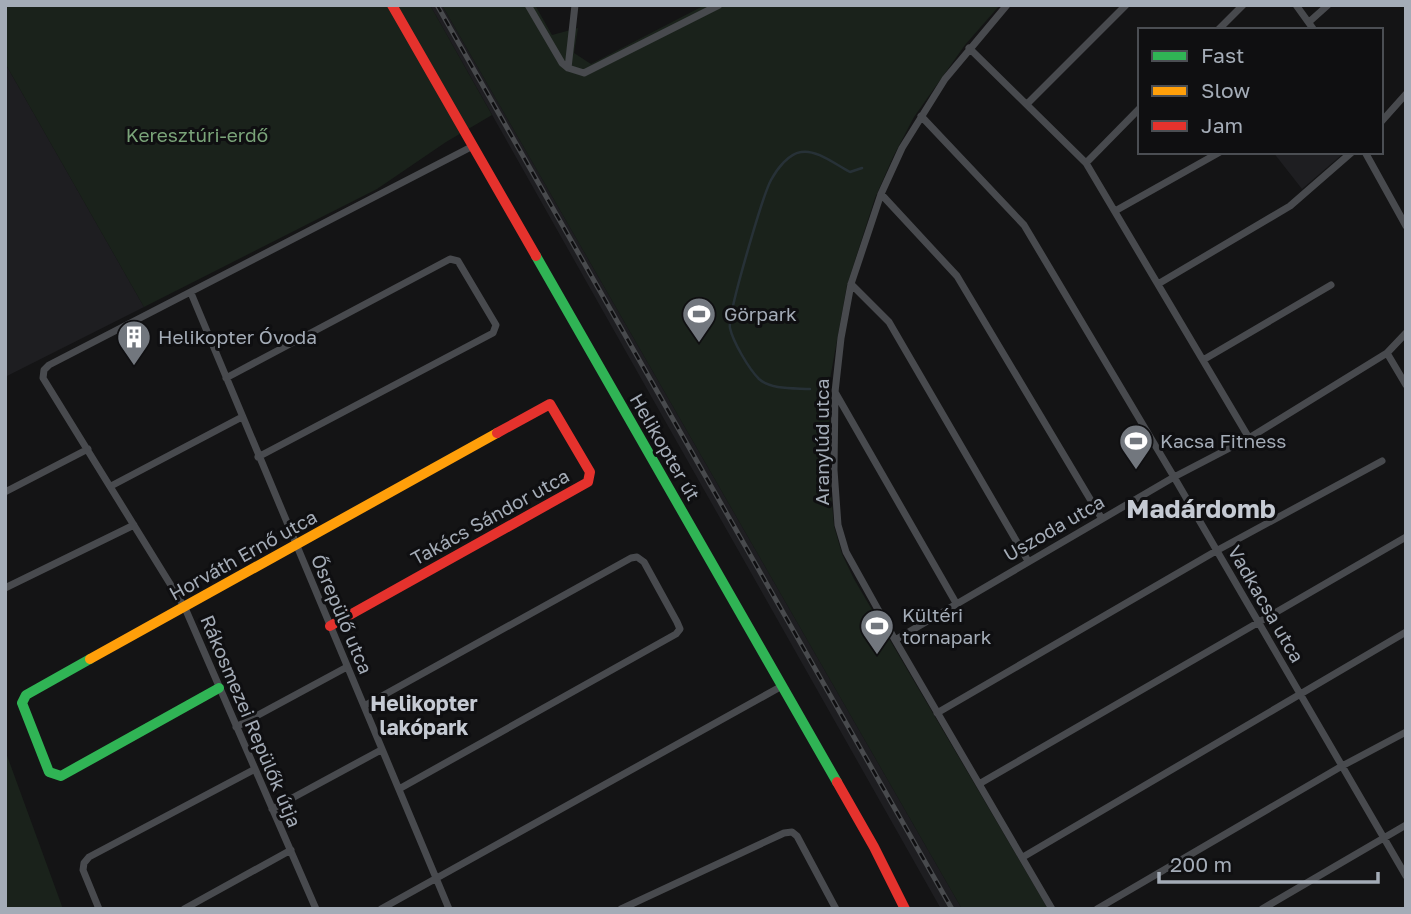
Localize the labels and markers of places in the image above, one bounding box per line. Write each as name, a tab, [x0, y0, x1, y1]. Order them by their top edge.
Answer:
sports icon: Görpark	[680, 295, 718, 344]
place label: Görpark	[724, 302, 797, 325]
building icon: Helikopter Óvoda	[115, 318, 153, 367]
place label: Helikopter Óvoda	[158, 325, 317, 348]
sports icon: Kacsa Fitness	[1117, 422, 1155, 471]
place label: Kacsa Fitness	[1160, 429, 1286, 452]
place label: Kültéri tornapark	[902, 603, 992, 648]
sports icon: Kültéri tornapark	[858, 607, 896, 656]

